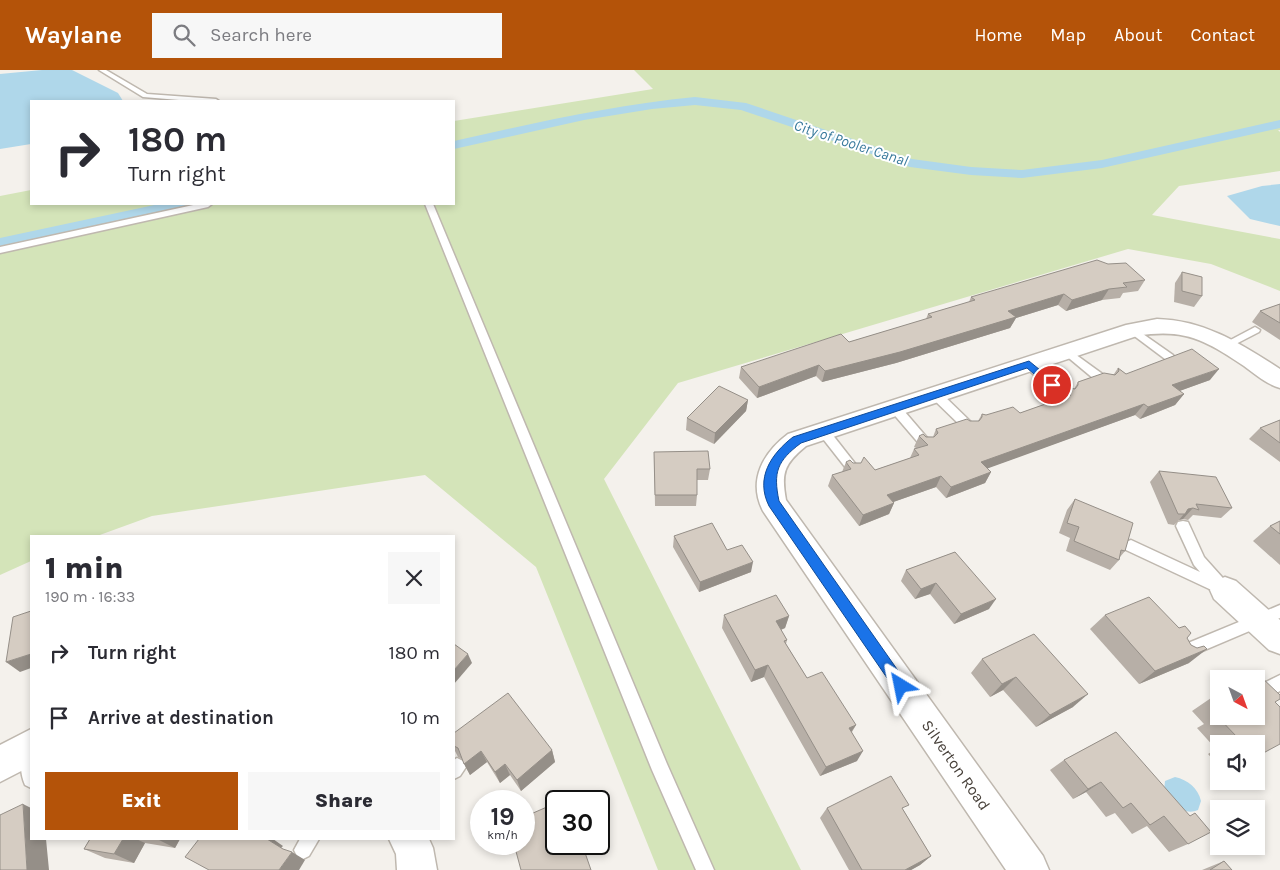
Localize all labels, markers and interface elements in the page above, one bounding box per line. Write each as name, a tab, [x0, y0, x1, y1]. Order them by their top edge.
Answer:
search box	[152, 13, 502, 58]
text: Waylane	[25, 21, 122, 49]
icon: search	[170, 21, 198, 49]
text: Search here	[210, 24, 312, 46]
text: Home	[974, 24, 1022, 46]
text: Map	[1050, 24, 1086, 46]
text: About	[1114, 24, 1163, 46]
text: Contact	[1191, 24, 1255, 46]
water label: City of Pooler Canal	[792, 116, 911, 170]
text: 180 m	[128, 119, 227, 160]
icon: right	[45, 120, 110, 185]
text: Turn right	[128, 161, 226, 187]
pin	[1031, 364, 1073, 406]
icon: arrive	[1038, 371, 1066, 399]
text: 1 min	[45, 550, 124, 586]
button: close	[388, 552, 440, 604]
text: 190 m · 16:33	[45, 587, 135, 606]
icon: right	[45, 639, 73, 667]
text: Turn right	[88, 642, 177, 664]
text: 180 m	[388, 642, 440, 664]
position arrow	[874, 659, 926, 711]
north arrow	[1210, 670, 1265, 725]
map controls	[1210, 670, 1265, 855]
icon: arrive	[45, 704, 73, 732]
text: Arrive at destination	[88, 707, 274, 729]
text: 10 m	[400, 707, 440, 729]
street label: Silverton Road	[918, 716, 994, 814]
button: sound	[1210, 735, 1265, 790]
button: Exit	[45, 772, 238, 830]
button: Share	[248, 772, 440, 830]
speed limit sign: 30	[545, 790, 610, 855]
button: layers	[1210, 800, 1265, 855]
text: 19	[490, 802, 515, 831]
text: km/h	[487, 828, 518, 842]

